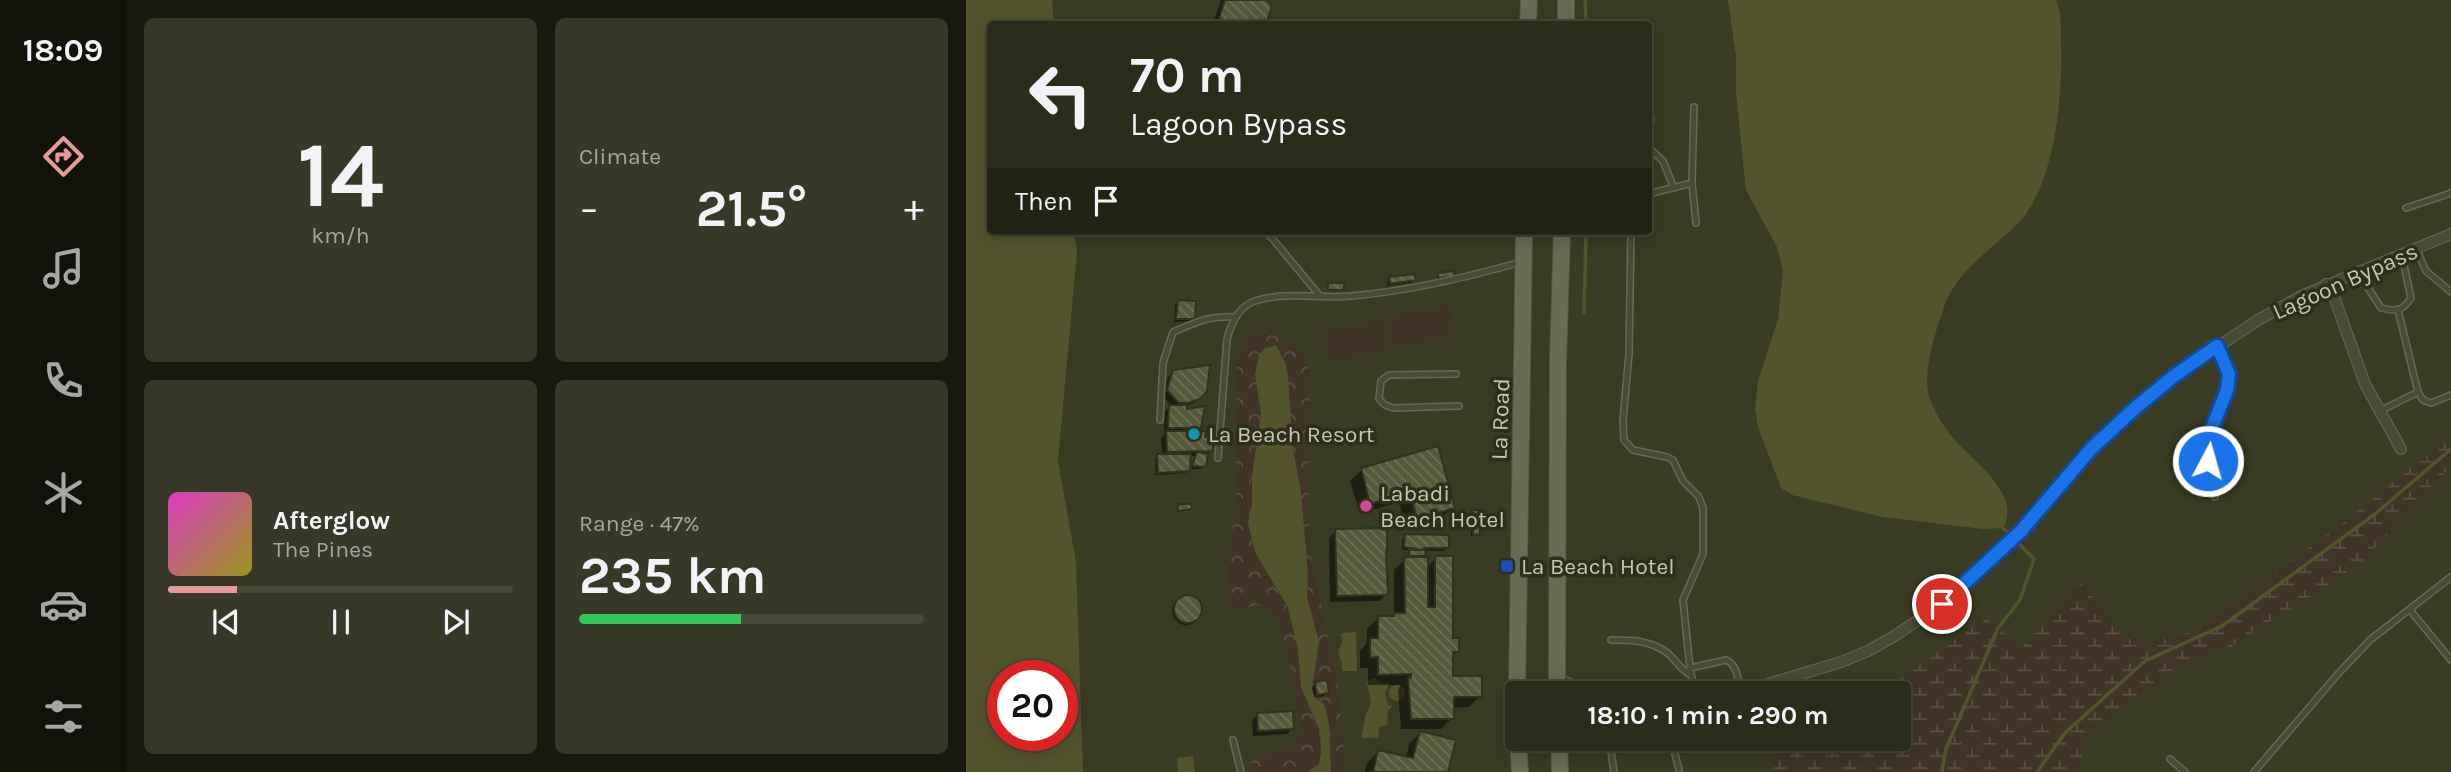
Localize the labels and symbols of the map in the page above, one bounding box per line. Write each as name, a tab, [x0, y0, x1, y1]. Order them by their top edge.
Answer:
street label: Lagoon Bypass	[2268, 237, 2422, 326]
street label: La Road	[1486, 378, 1515, 460]
place label: La Beach Resort	[1208, 421, 1375, 448]
position arrow	[2171, 424, 2245, 498]
marker: La Beach Resort	[1186, 426, 1202, 442]
place label: Labadi Beach Hotel	[1380, 480, 1505, 533]
marker: Labadi Beach Hotel	[1358, 498, 1374, 514]
place label: La Beach Hotel	[1521, 553, 1675, 580]
marker: La Beach Hotel	[1499, 558, 1515, 574]
pin	[1912, 574, 1972, 634]
speed limit sign: 20	[987, 660, 1078, 751]

